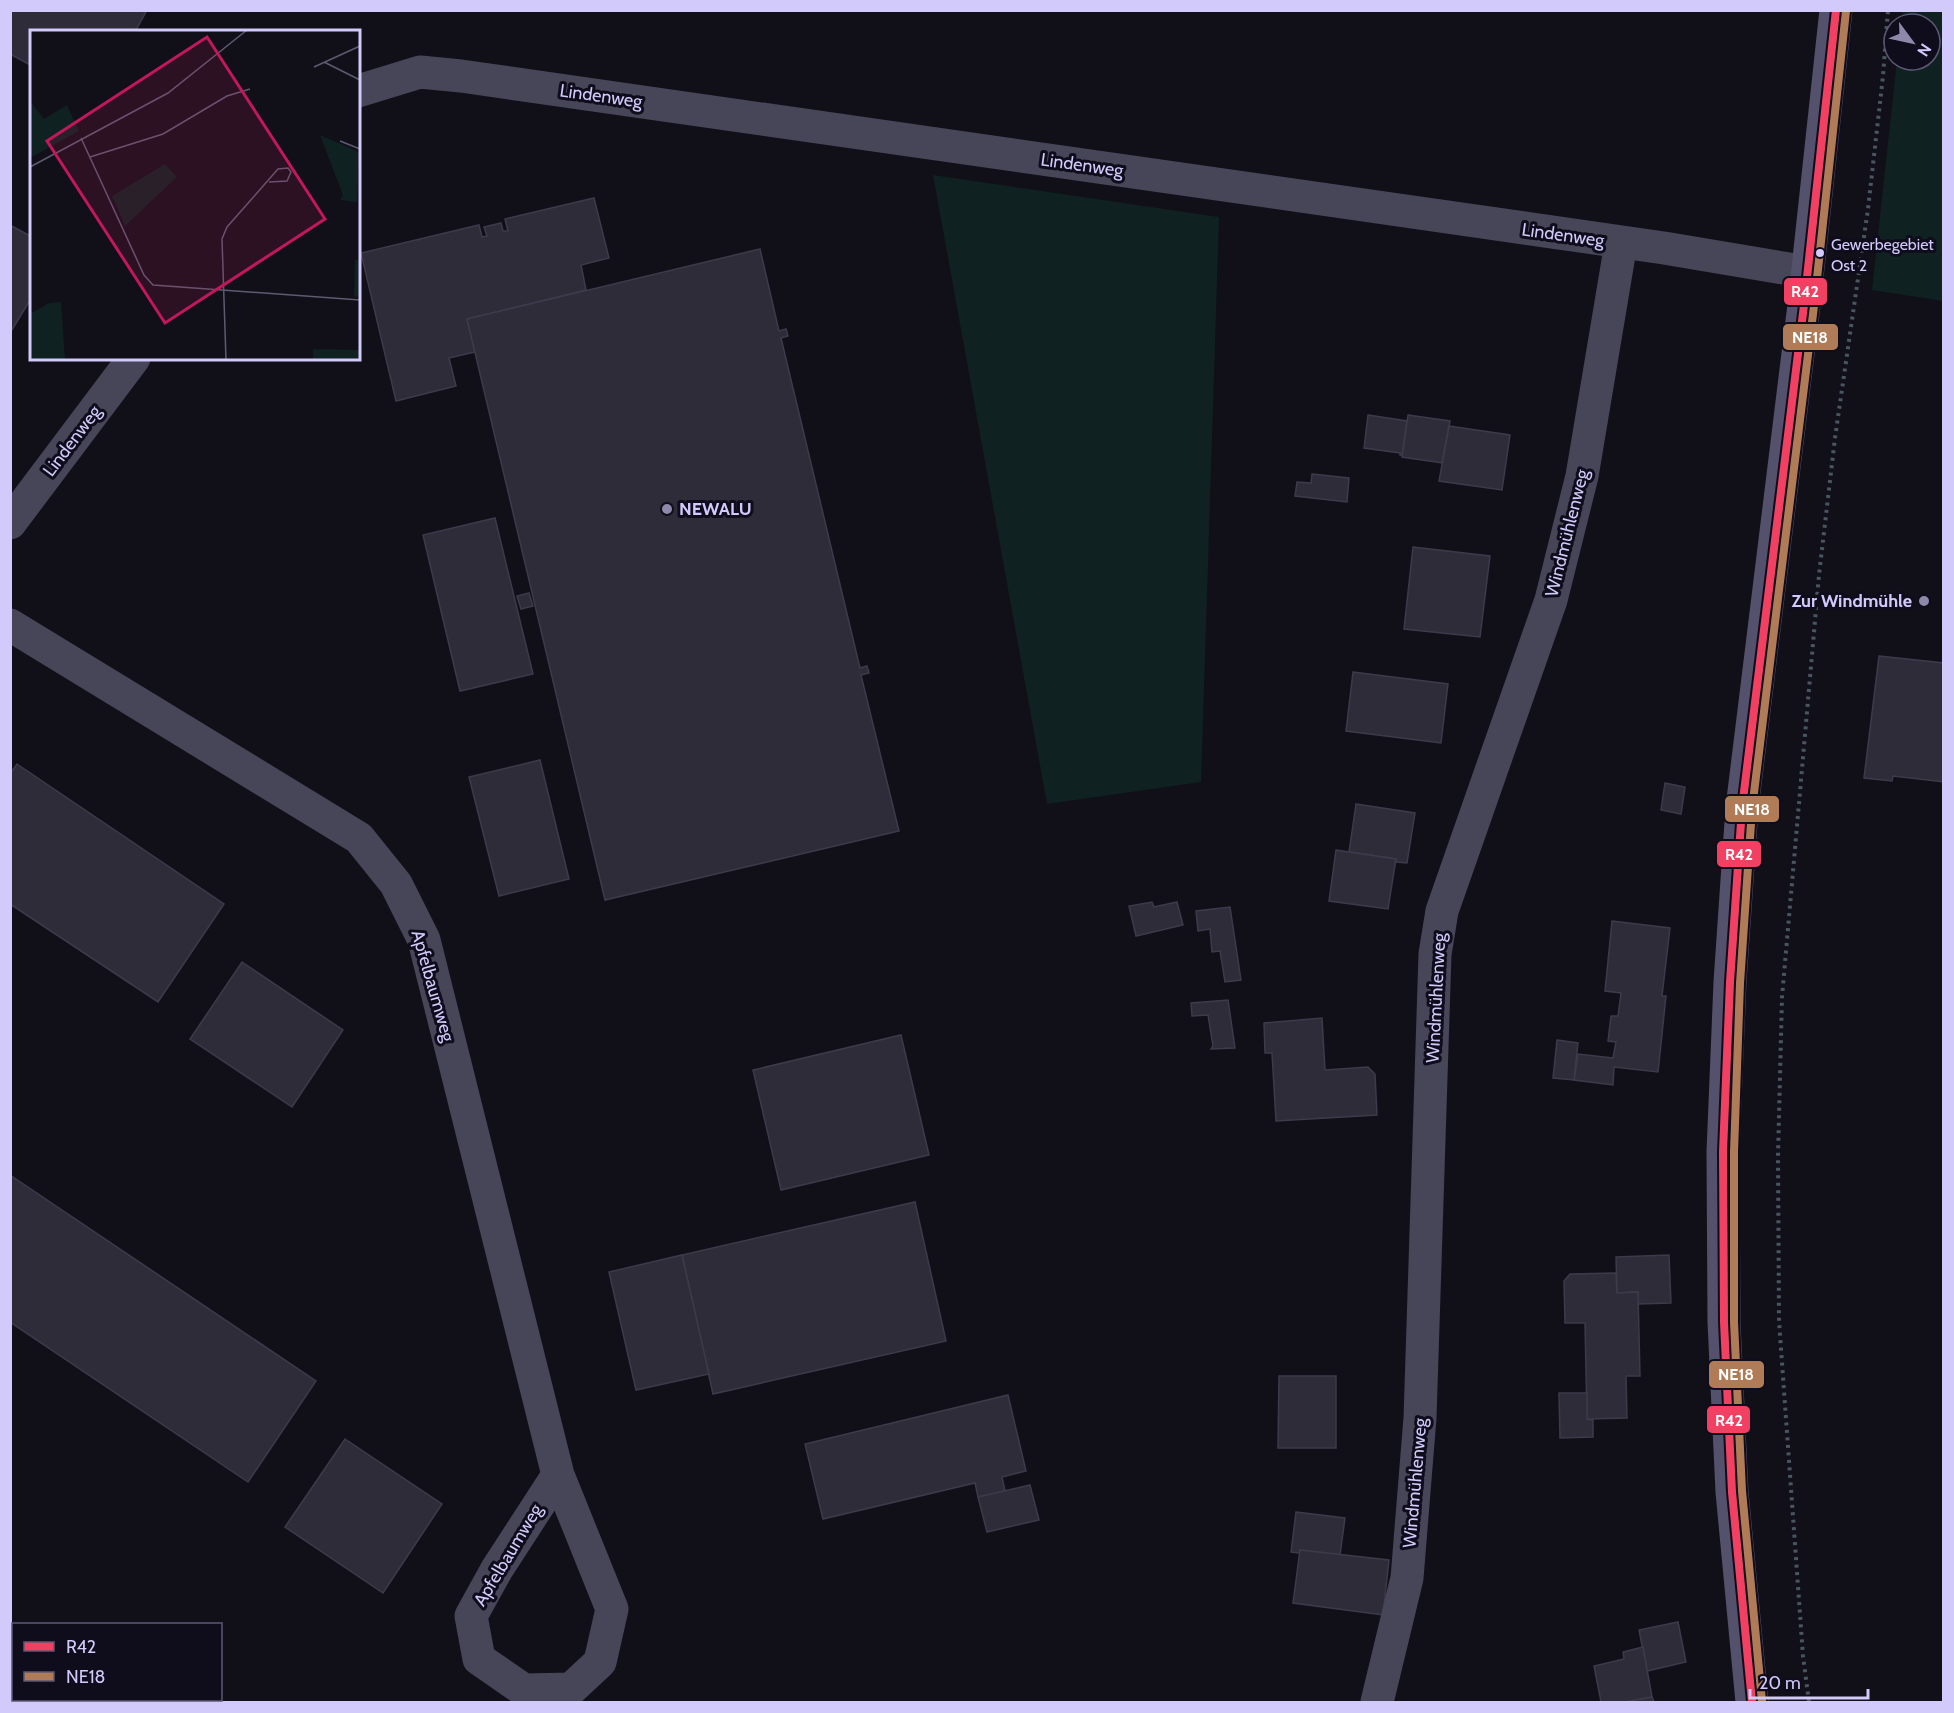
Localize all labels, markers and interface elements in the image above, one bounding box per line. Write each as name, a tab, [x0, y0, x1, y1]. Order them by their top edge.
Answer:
north arrow	[1882, 12, 1942, 72]
inset map	[30, 30, 360, 360]
text: N	[1913, 40, 1935, 60]
street label: Lindenweg	[558, 79, 645, 113]
street label: Lindenweg	[1039, 148, 1126, 182]
street label: Lindenweg	[1520, 218, 1607, 252]
place label: Gewerbegebiet Ost 2	[1831, 235, 1934, 275]
marker: Gewerbegebiet Ost 2	[1814, 247, 1826, 259]
line badge: R42	[1783, 277, 1828, 306]
text: R42	[1791, 282, 1819, 301]
line badge: NE18	[1782, 323, 1839, 351]
text: NE18	[1792, 328, 1828, 347]
street label: Lindenweg	[38, 400, 106, 481]
street label: Windmühlenweg	[1541, 466, 1594, 599]
place label: NEWALU	[679, 498, 752, 520]
marker: NEWALU	[660, 502, 674, 516]
place label: Zur Windmühle	[1792, 590, 1912, 612]
marker: Zur Windmühle	[1917, 594, 1931, 608]
line badge: NE18	[1724, 795, 1780, 823]
text: NE18	[1734, 800, 1770, 819]
line badge: R42	[1716, 840, 1762, 868]
text: R42	[1725, 845, 1753, 864]
street label: Apfelbaumweg	[407, 928, 460, 1045]
street label: Windmühlenweg	[1422, 931, 1450, 1064]
line badge: NE18	[1708, 1360, 1765, 1389]
text: NE18	[1718, 1365, 1754, 1384]
line badge: R42	[1706, 1405, 1751, 1434]
text: R42	[1715, 1411, 1743, 1430]
street label: Windmühlenweg	[1398, 1416, 1432, 1549]
street label: Apfelbaumweg	[469, 1499, 548, 1610]
legend	[12, 1623, 222, 1701]
text: R42	[66, 1636, 96, 1658]
scale bar	[1750, 1662, 1868, 1700]
text: NE18	[66, 1666, 105, 1688]
text: 20 m	[1759, 1672, 1801, 1694]

